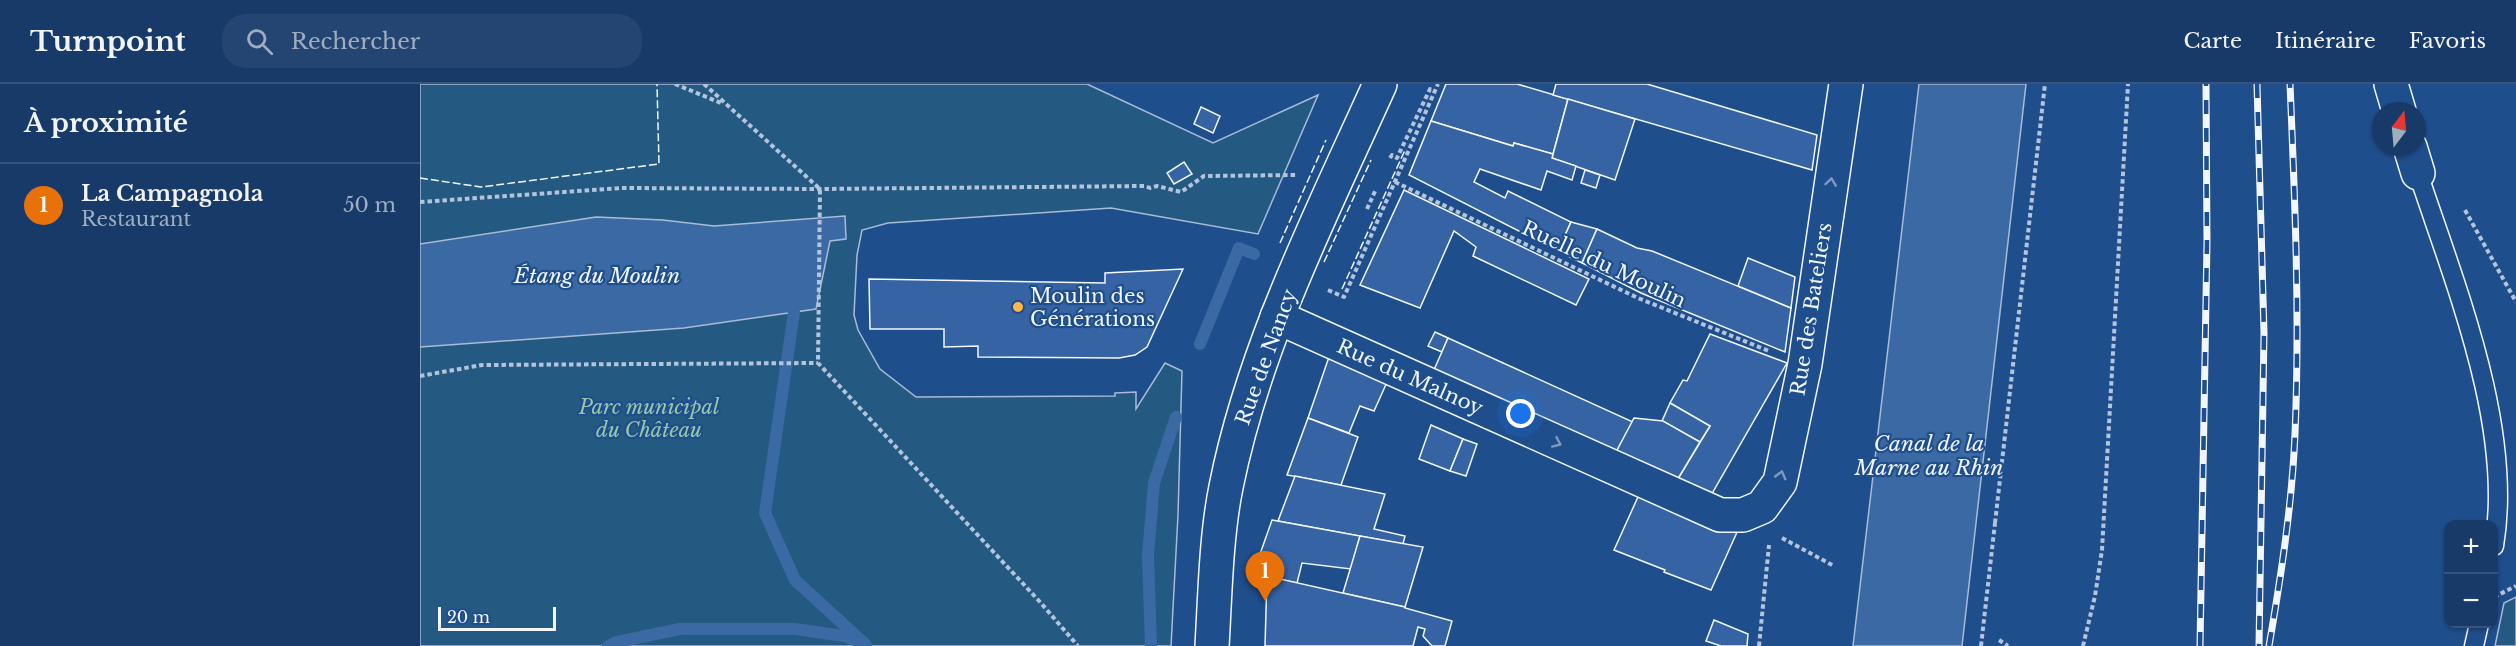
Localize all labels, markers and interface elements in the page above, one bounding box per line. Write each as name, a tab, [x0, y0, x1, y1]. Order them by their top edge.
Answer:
search box	[222, 14, 642, 68]
text: Turnpoint	[30, 24, 186, 59]
icon: search	[243, 25, 276, 58]
text: Rechercher	[291, 28, 420, 55]
text: Carte	[2184, 28, 2242, 54]
text: Itinéraire	[2275, 28, 2376, 54]
text: Favoris	[2409, 28, 2486, 54]
north arrow	[2372, 102, 2426, 156]
text: À proximité	[24, 107, 188, 139]
one-way arrow	[1825, 177, 1837, 186]
text: La Campagnola	[81, 180, 264, 207]
text: 1	[39, 193, 48, 217]
text: 50 m	[343, 193, 396, 217]
text: Restaurant	[81, 207, 191, 231]
street label: Ruelle du Moulin	[1518, 215, 1690, 313]
street label: Rue des Bateliers	[1785, 221, 1837, 397]
water label: Étang du Moulin	[513, 263, 680, 289]
place label: Moulin des Générations	[1030, 284, 1155, 331]
street label: Rue de Nancy	[1230, 286, 1302, 428]
marker: Moulin des Générations	[1011, 300, 1025, 314]
street label: Rue du Malnoy	[1333, 334, 1487, 420]
park label: Parc municipal du Château	[578, 395, 720, 442]
your location	[1506, 399, 1535, 428]
water label: Canal de la Marne au Rhin	[1854, 431, 2003, 481]
one-way arrow	[1551, 435, 1562, 447]
one-way arrow	[1774, 470, 1786, 481]
map controls	[2444, 520, 2498, 628]
button: +	[2444, 520, 2498, 574]
pin: 1	[1246, 552, 1284, 601]
button: −	[2444, 574, 2498, 628]
scale bar	[438, 604, 556, 632]
text: 20 m	[447, 607, 490, 627]

